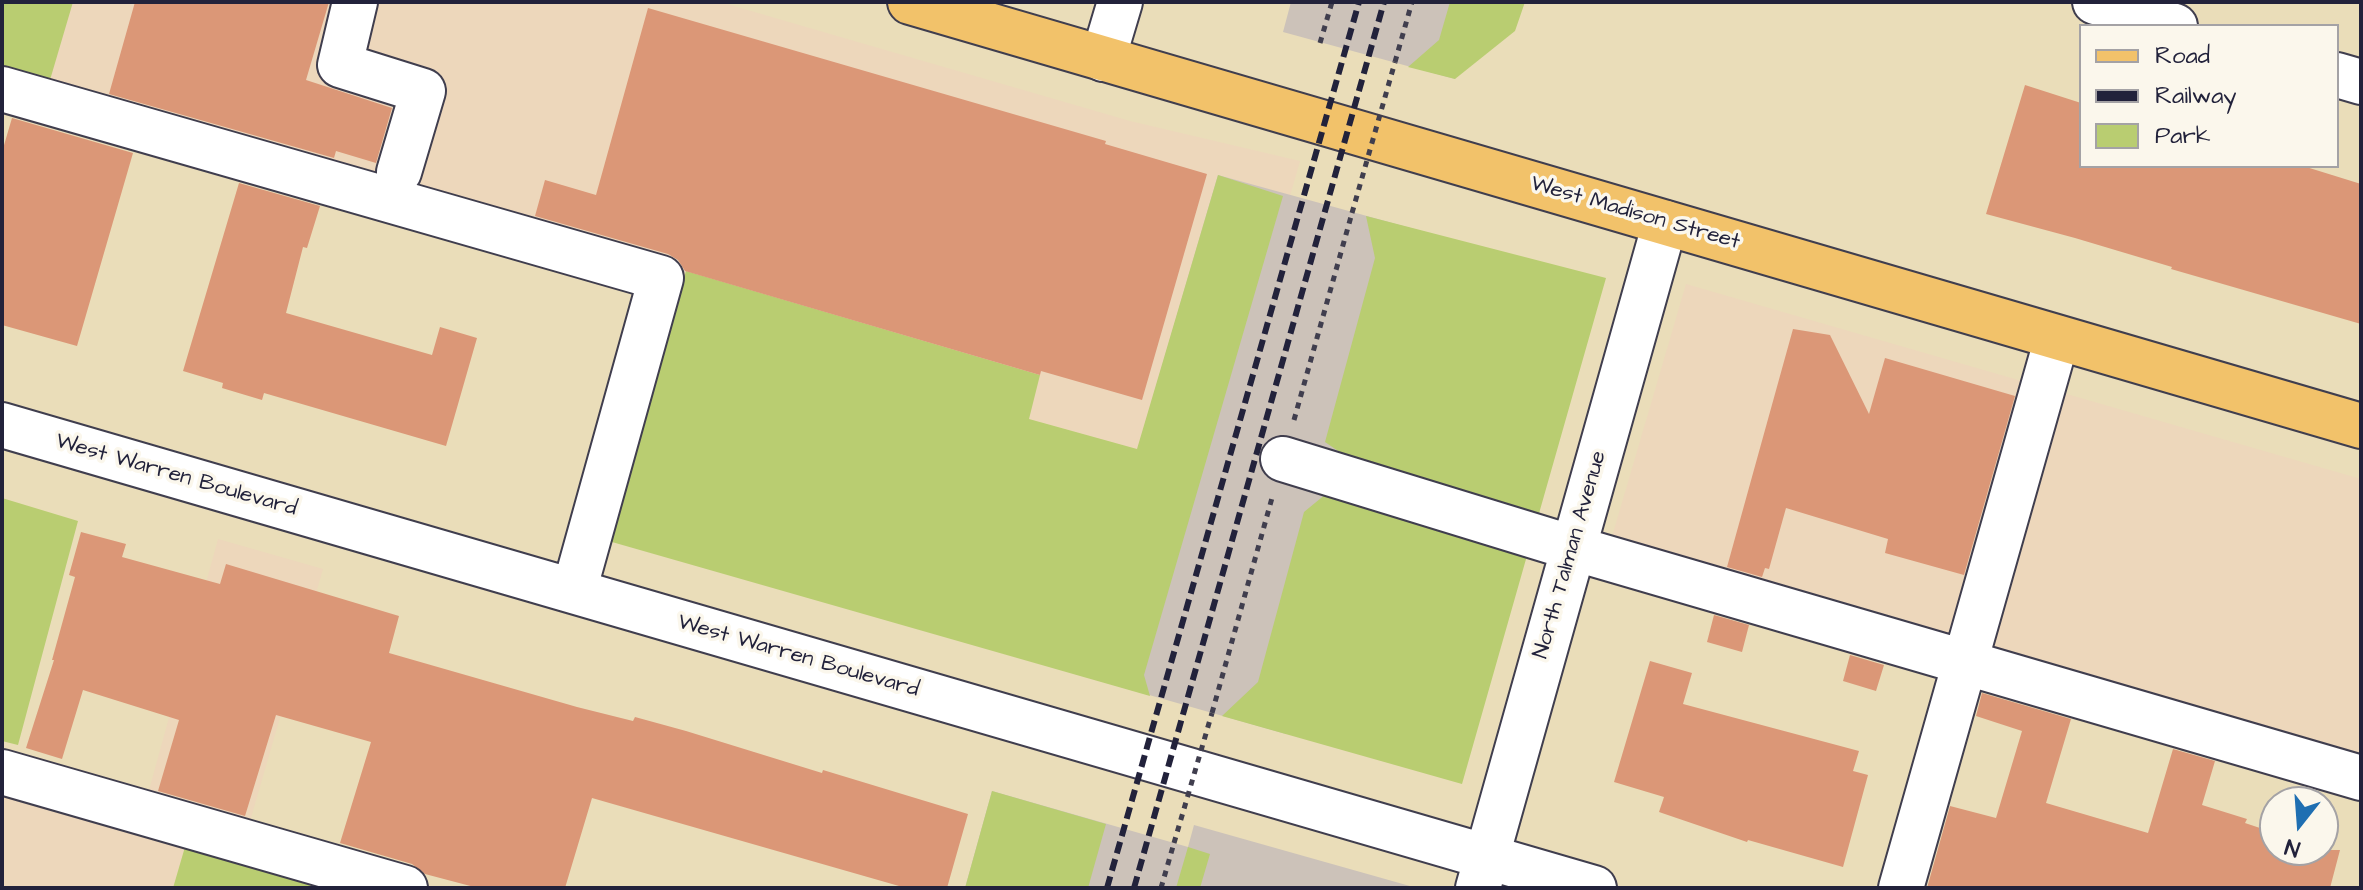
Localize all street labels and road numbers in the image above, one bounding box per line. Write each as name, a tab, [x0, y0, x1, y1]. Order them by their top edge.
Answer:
street label: West Madison Street	[1527, 171, 1743, 257]
street label: West Warren Boulevard	[52, 429, 300, 523]
street label: North Talman Avenue	[1529, 448, 1613, 662]
street label: West Warren Boulevard	[674, 610, 922, 704]

